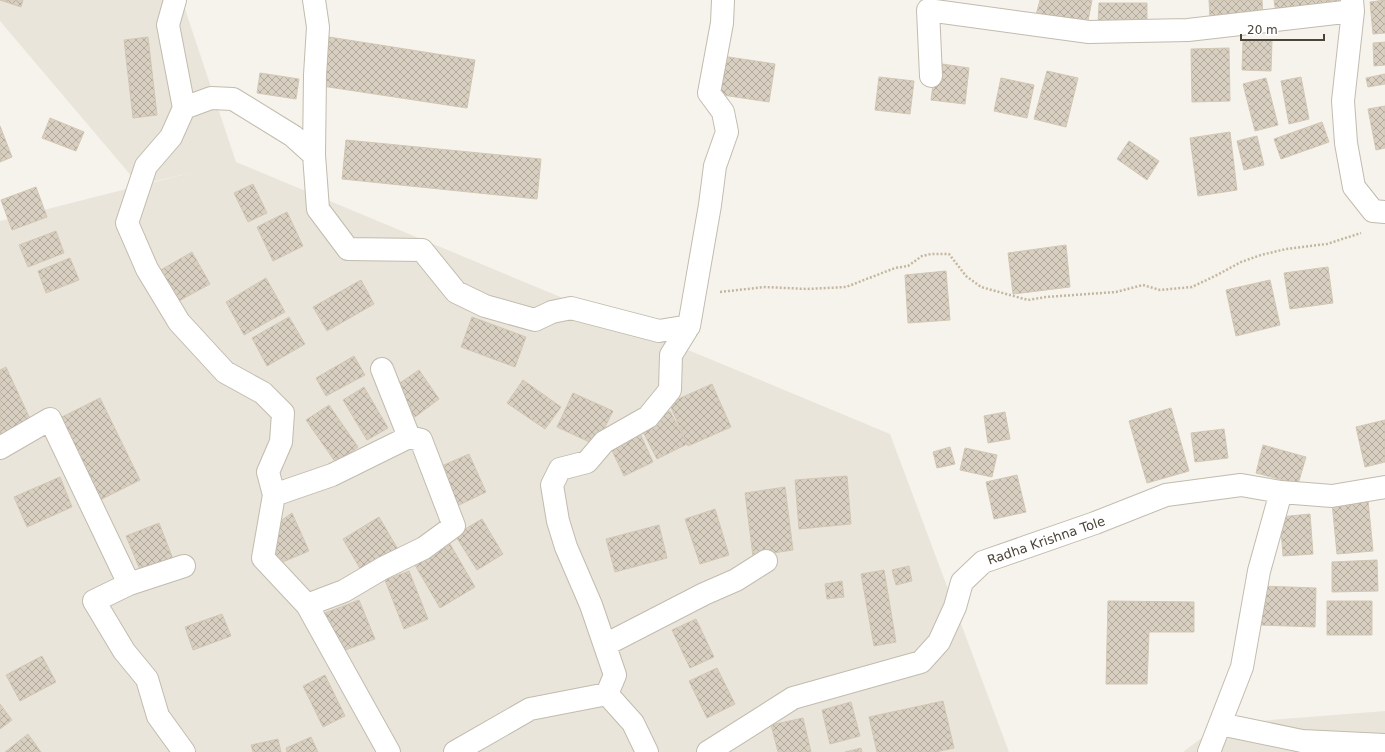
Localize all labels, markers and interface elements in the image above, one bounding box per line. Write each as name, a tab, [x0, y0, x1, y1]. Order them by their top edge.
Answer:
scale bar	[1241, 16, 1324, 42]
text: 20 m	[1247, 23, 1278, 37]
street label: Radha Krishna Tole	[985, 513, 1107, 568]

